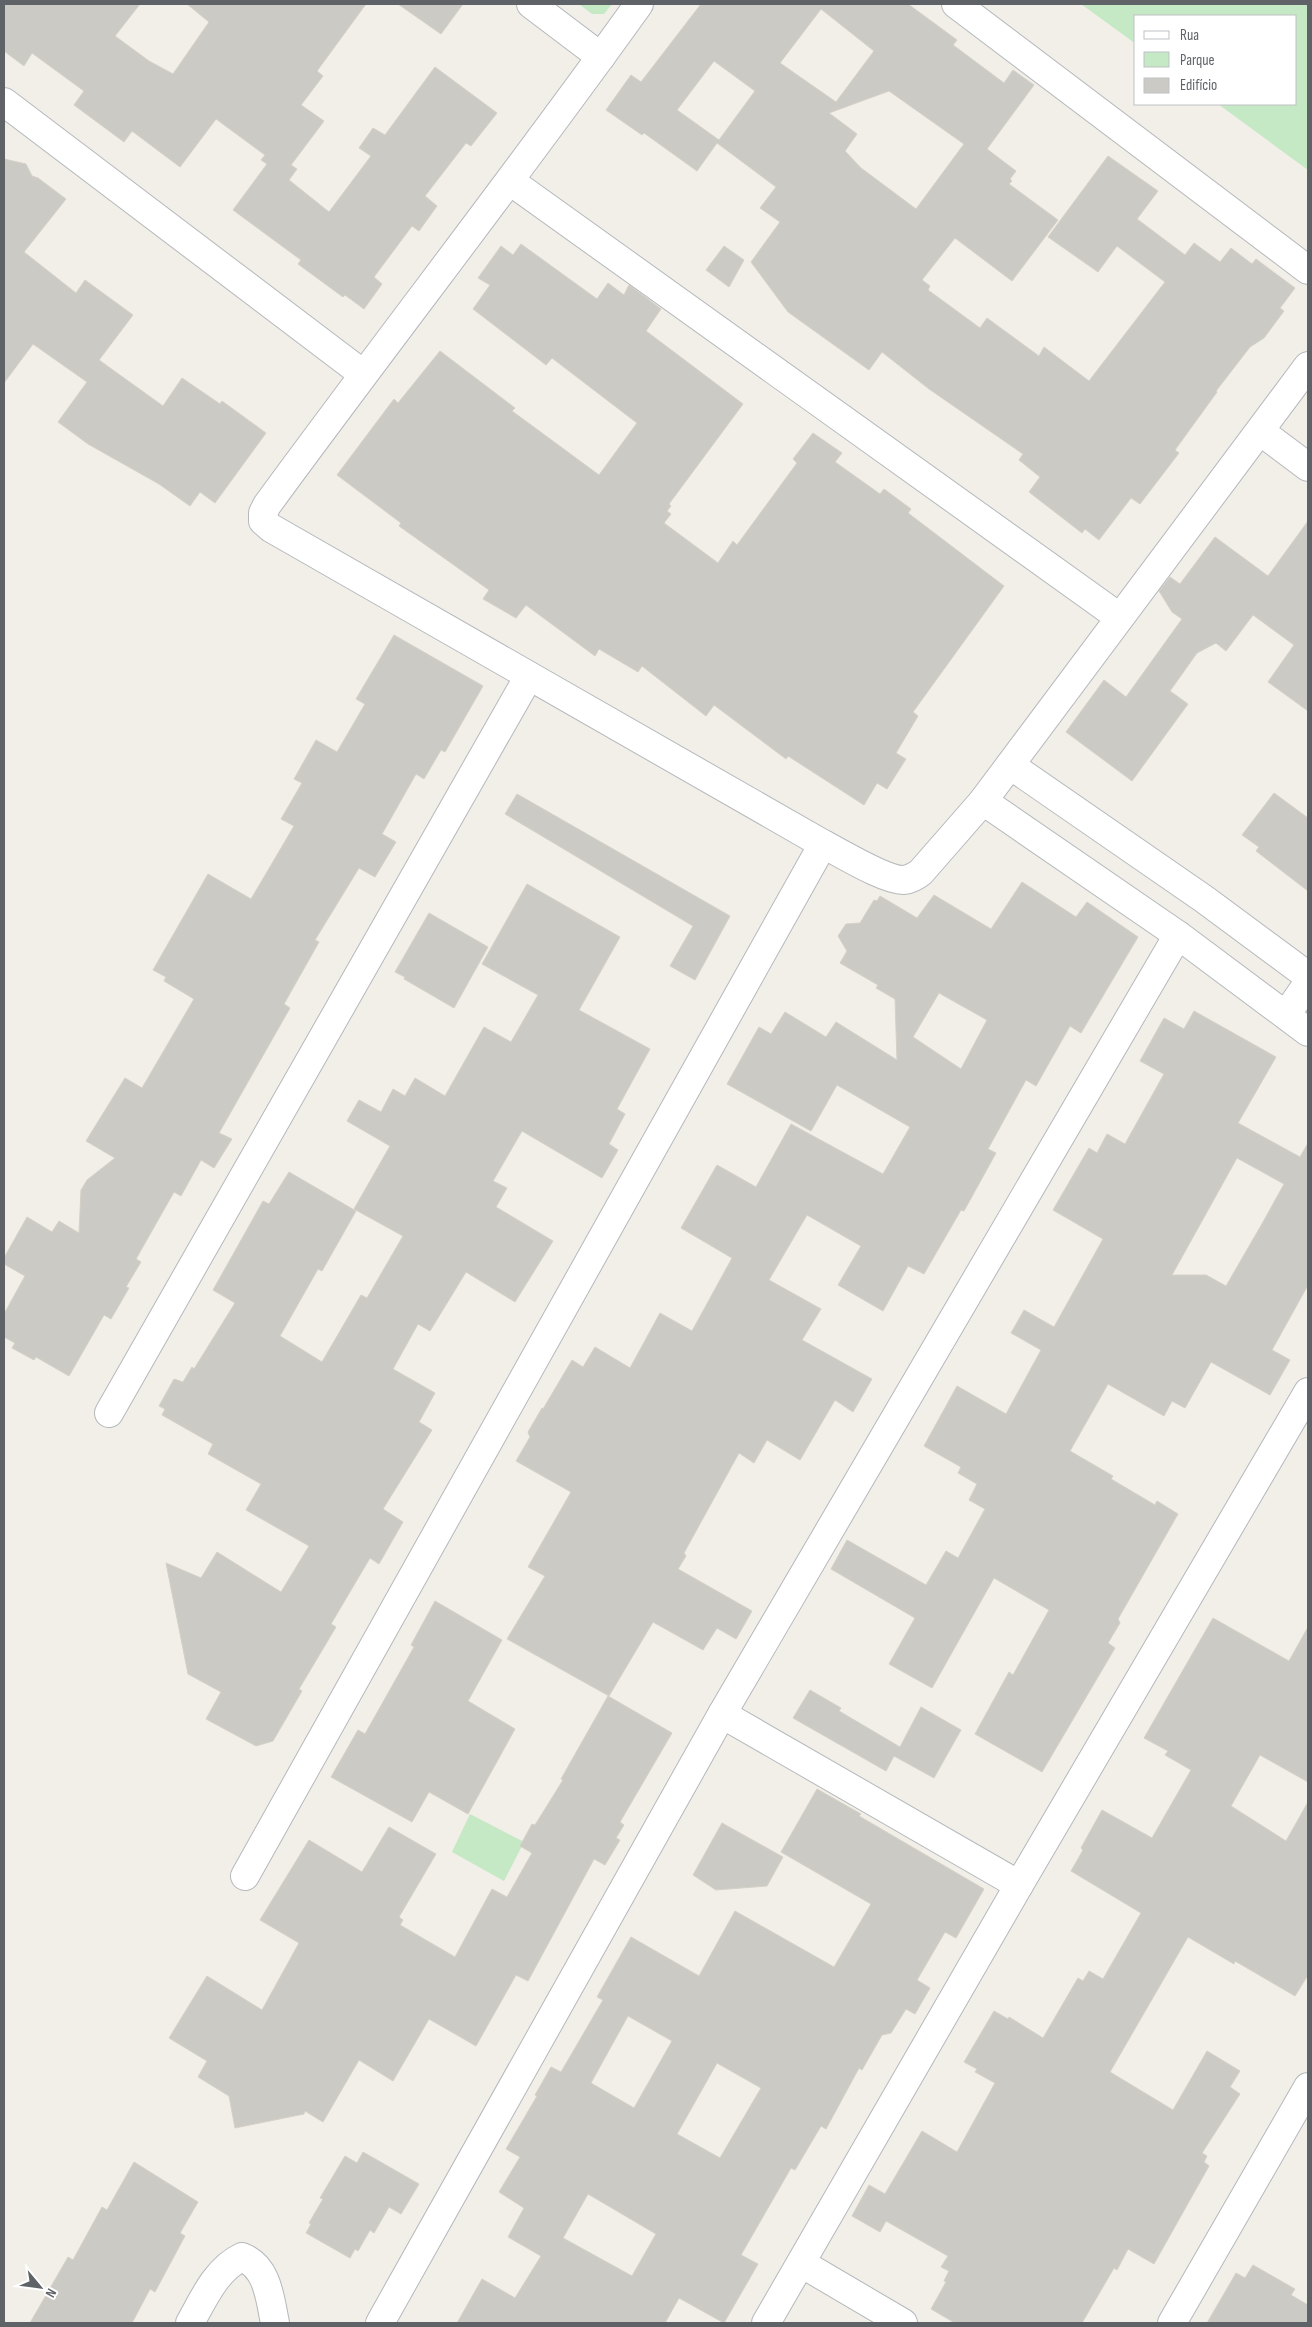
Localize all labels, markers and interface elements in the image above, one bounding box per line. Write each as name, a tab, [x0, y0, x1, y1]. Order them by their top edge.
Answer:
legend	[1134, 15, 1297, 105]
text: Rua	[1180, 26, 1199, 45]
text: Parque	[1180, 51, 1215, 70]
text: Edifício	[1180, 76, 1217, 95]
north arrow	[15, 2262, 65, 2312]
text: N	[42, 2286, 60, 2300]

